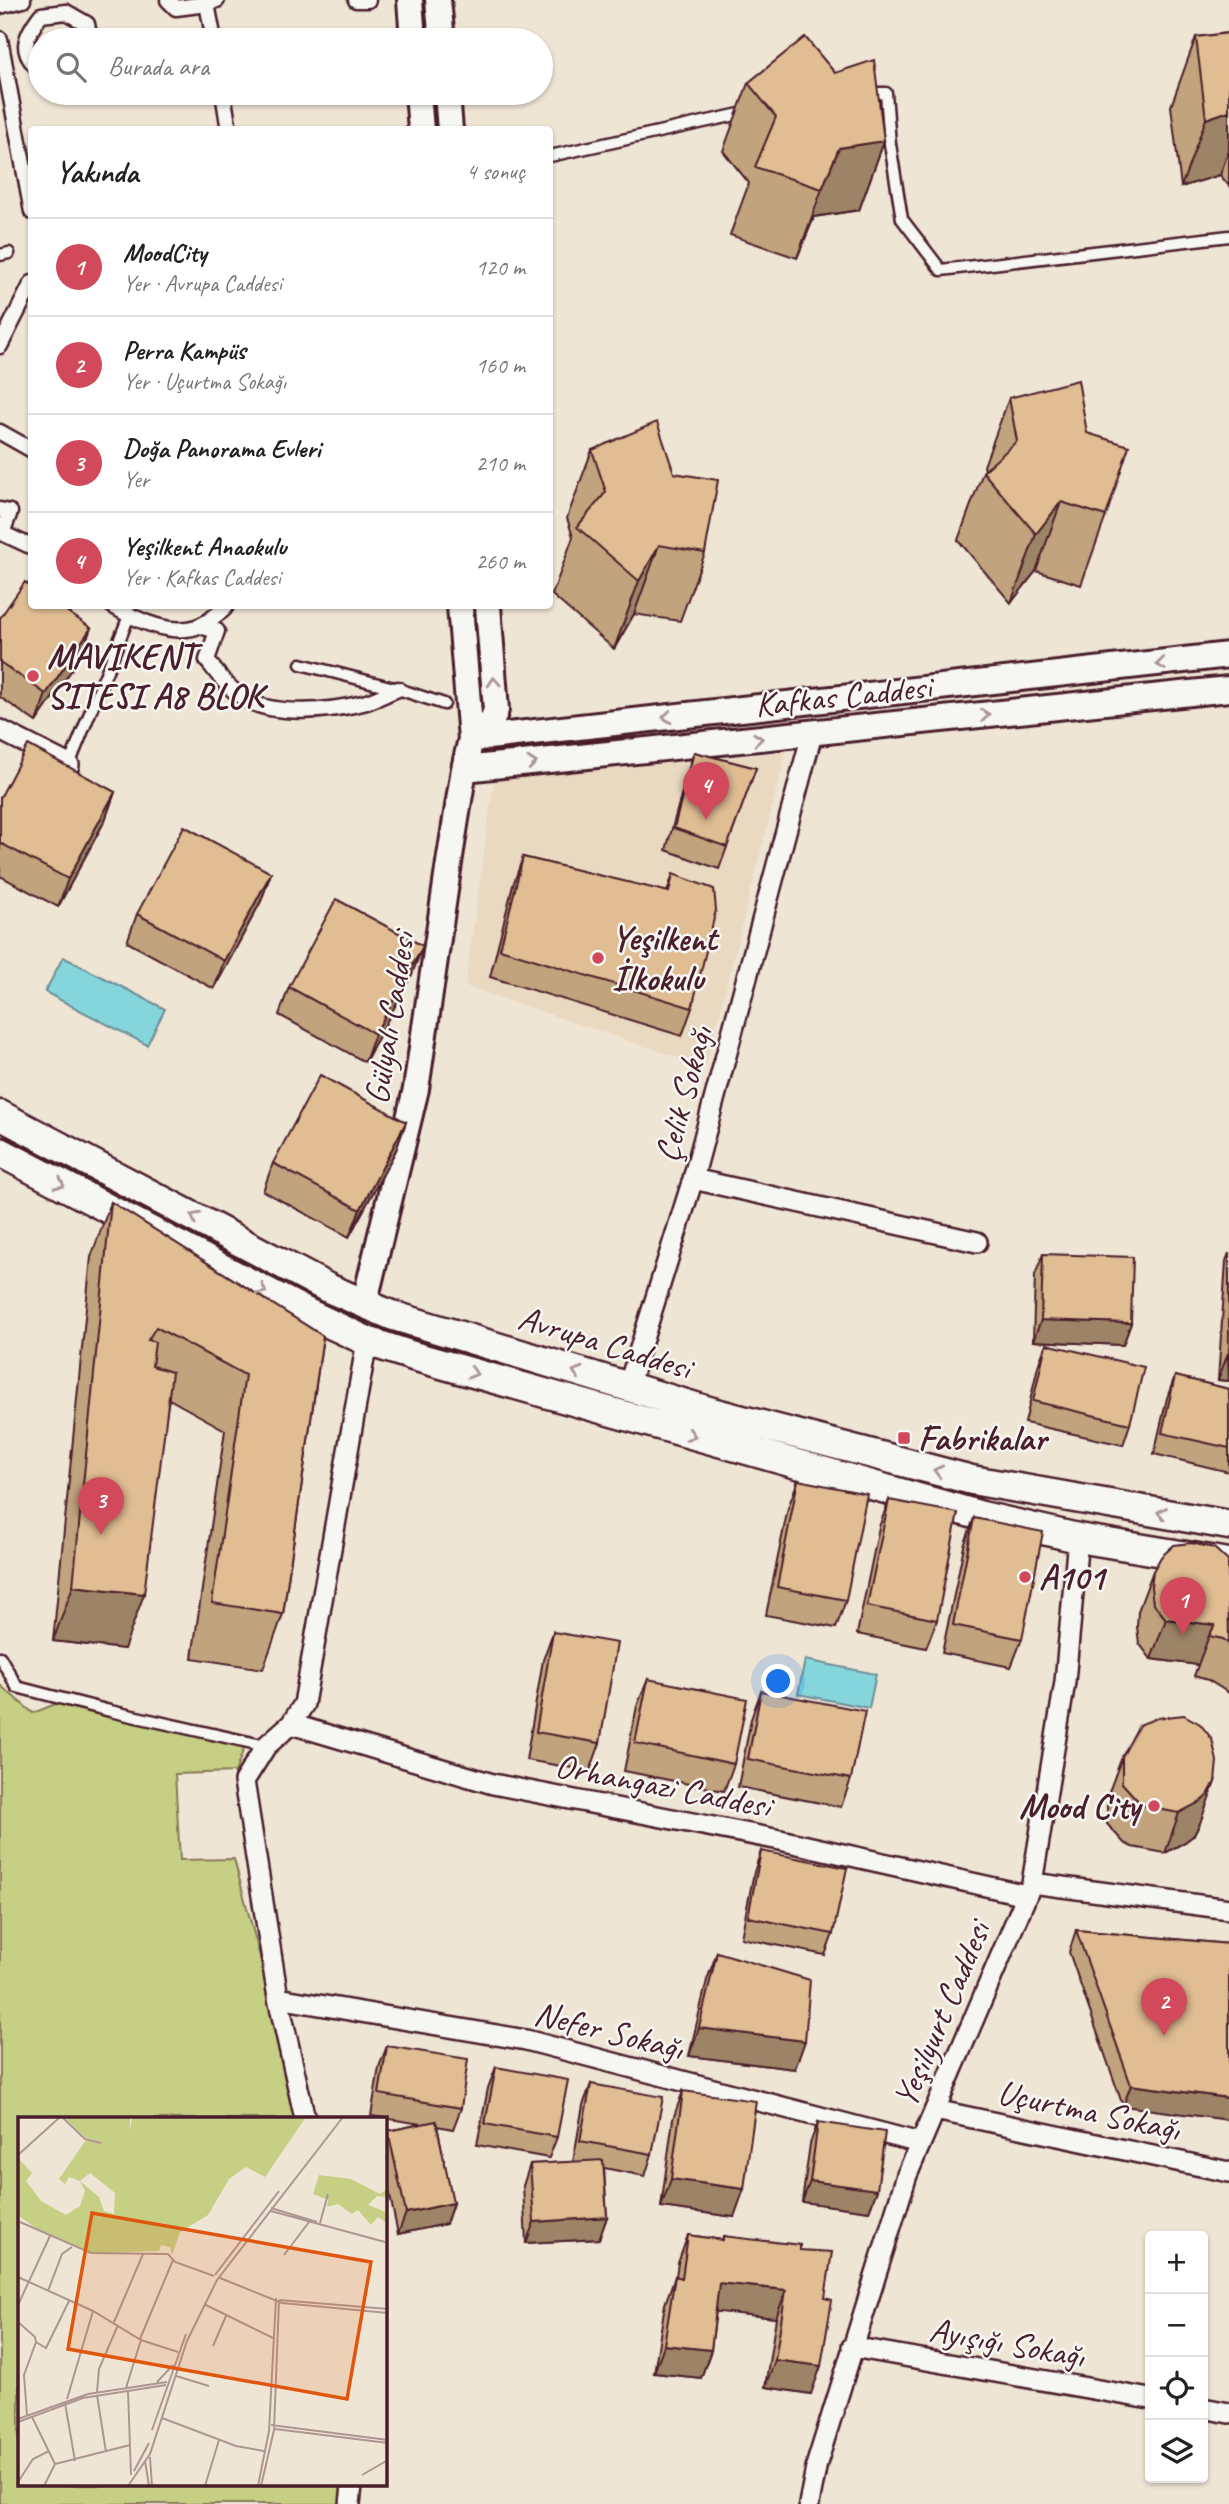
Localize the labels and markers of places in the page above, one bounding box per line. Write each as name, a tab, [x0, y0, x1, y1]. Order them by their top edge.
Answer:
place label: MAVIKENT SITESI A8 BLOK	[47, 634, 269, 719]
marker: MAVIKENT SITESI A8 BLOK	[25, 668, 41, 684]
pin: 4	[683, 762, 729, 820]
place label: Yeşilkent İlkokulu	[612, 916, 720, 1001]
marker: Yeşilkent İlkokulu	[590, 950, 606, 966]
place label: Fabrikalar	[918, 1416, 1049, 1461]
marker: Fabrikalar	[896, 1430, 912, 1446]
pin: 3	[78, 1477, 124, 1535]
place label: A101	[1039, 1555, 1107, 1600]
marker: A101	[1017, 1569, 1033, 1585]
pin: 1	[1160, 1577, 1206, 1635]
place label: Mood City	[1019, 1784, 1144, 1829]
marker: Mood City	[1146, 1798, 1162, 1814]
pin: 2	[1141, 1978, 1187, 2036]

